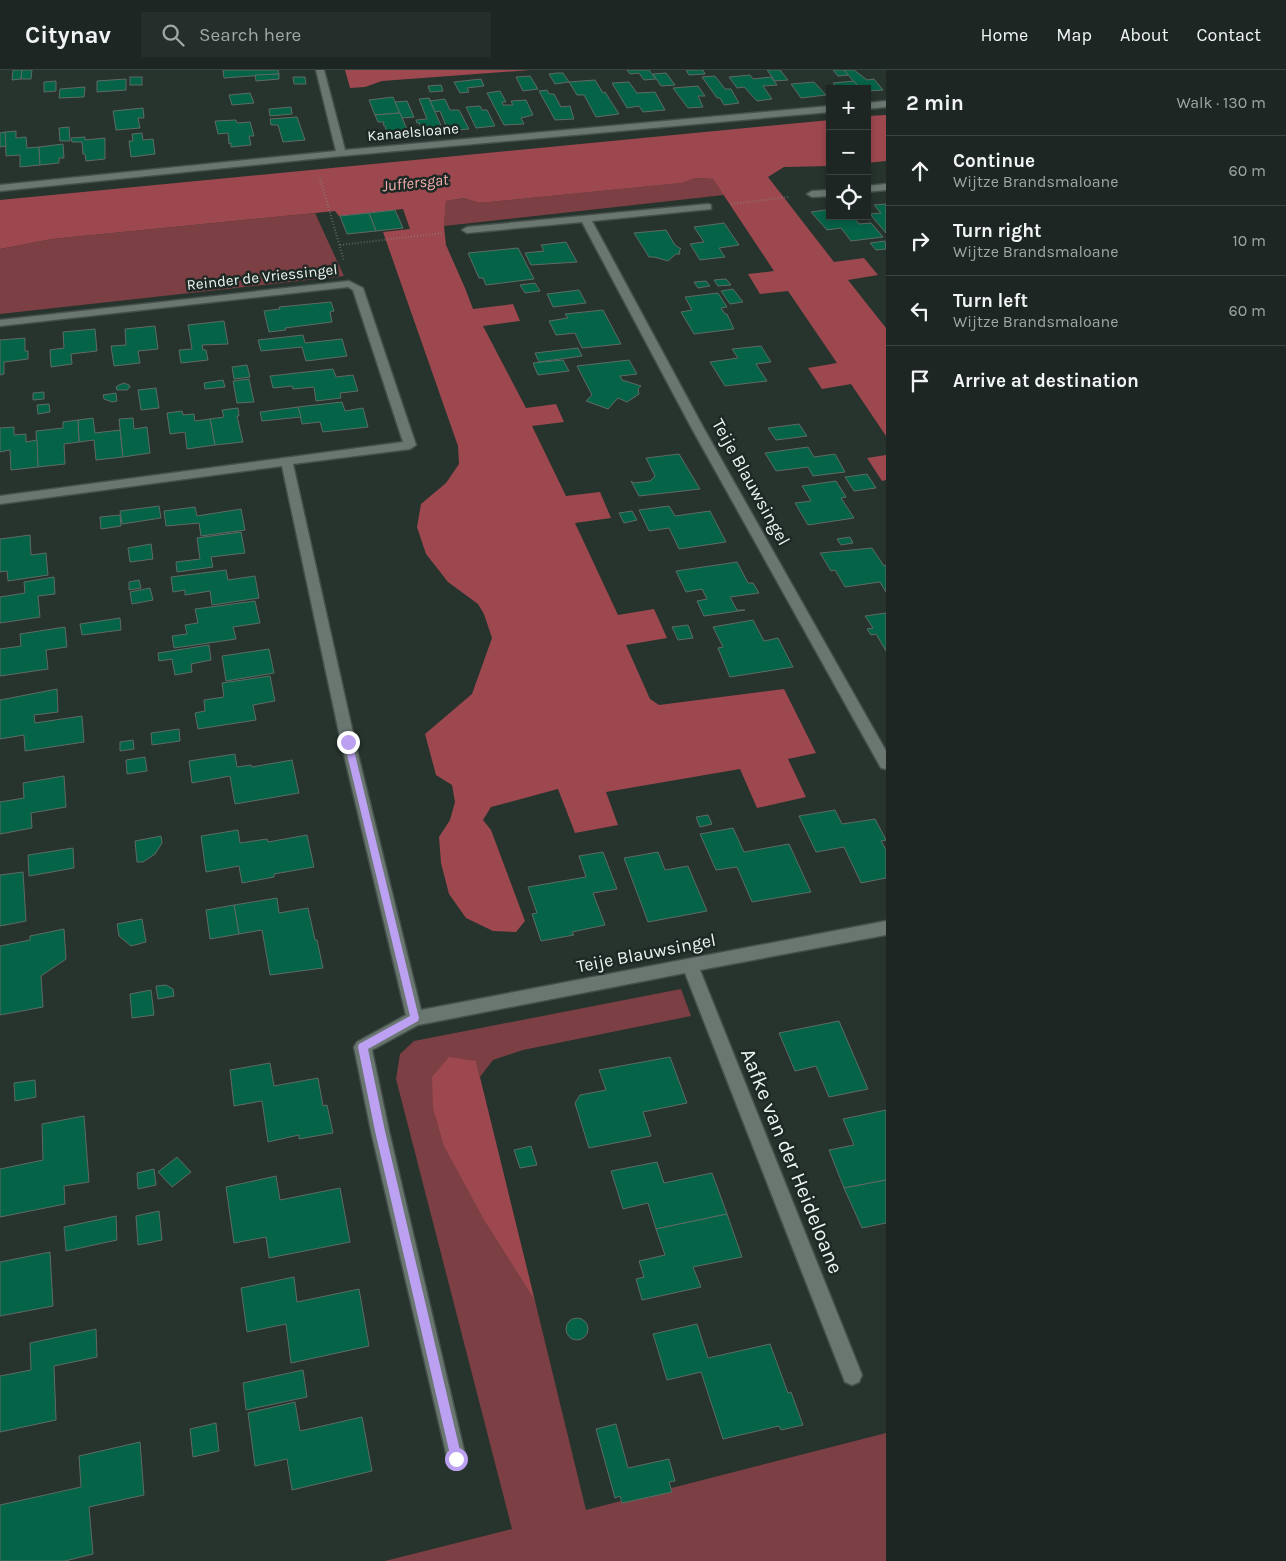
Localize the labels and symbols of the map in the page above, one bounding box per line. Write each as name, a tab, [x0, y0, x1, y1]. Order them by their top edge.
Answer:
street label: Kanaelsloane	[366, 119, 460, 145]
water label: Juffersgat	[381, 170, 450, 195]
street label: Reinder de Vriessingel	[186, 260, 338, 294]
street label: Teije Blauwsingel	[707, 415, 795, 549]
route end	[337, 731, 360, 754]
street label: Teije Blauwsingel	[574, 929, 718, 977]
street label: Aafke van der Heideloane	[736, 1045, 848, 1277]
route start	[445, 1448, 468, 1471]

